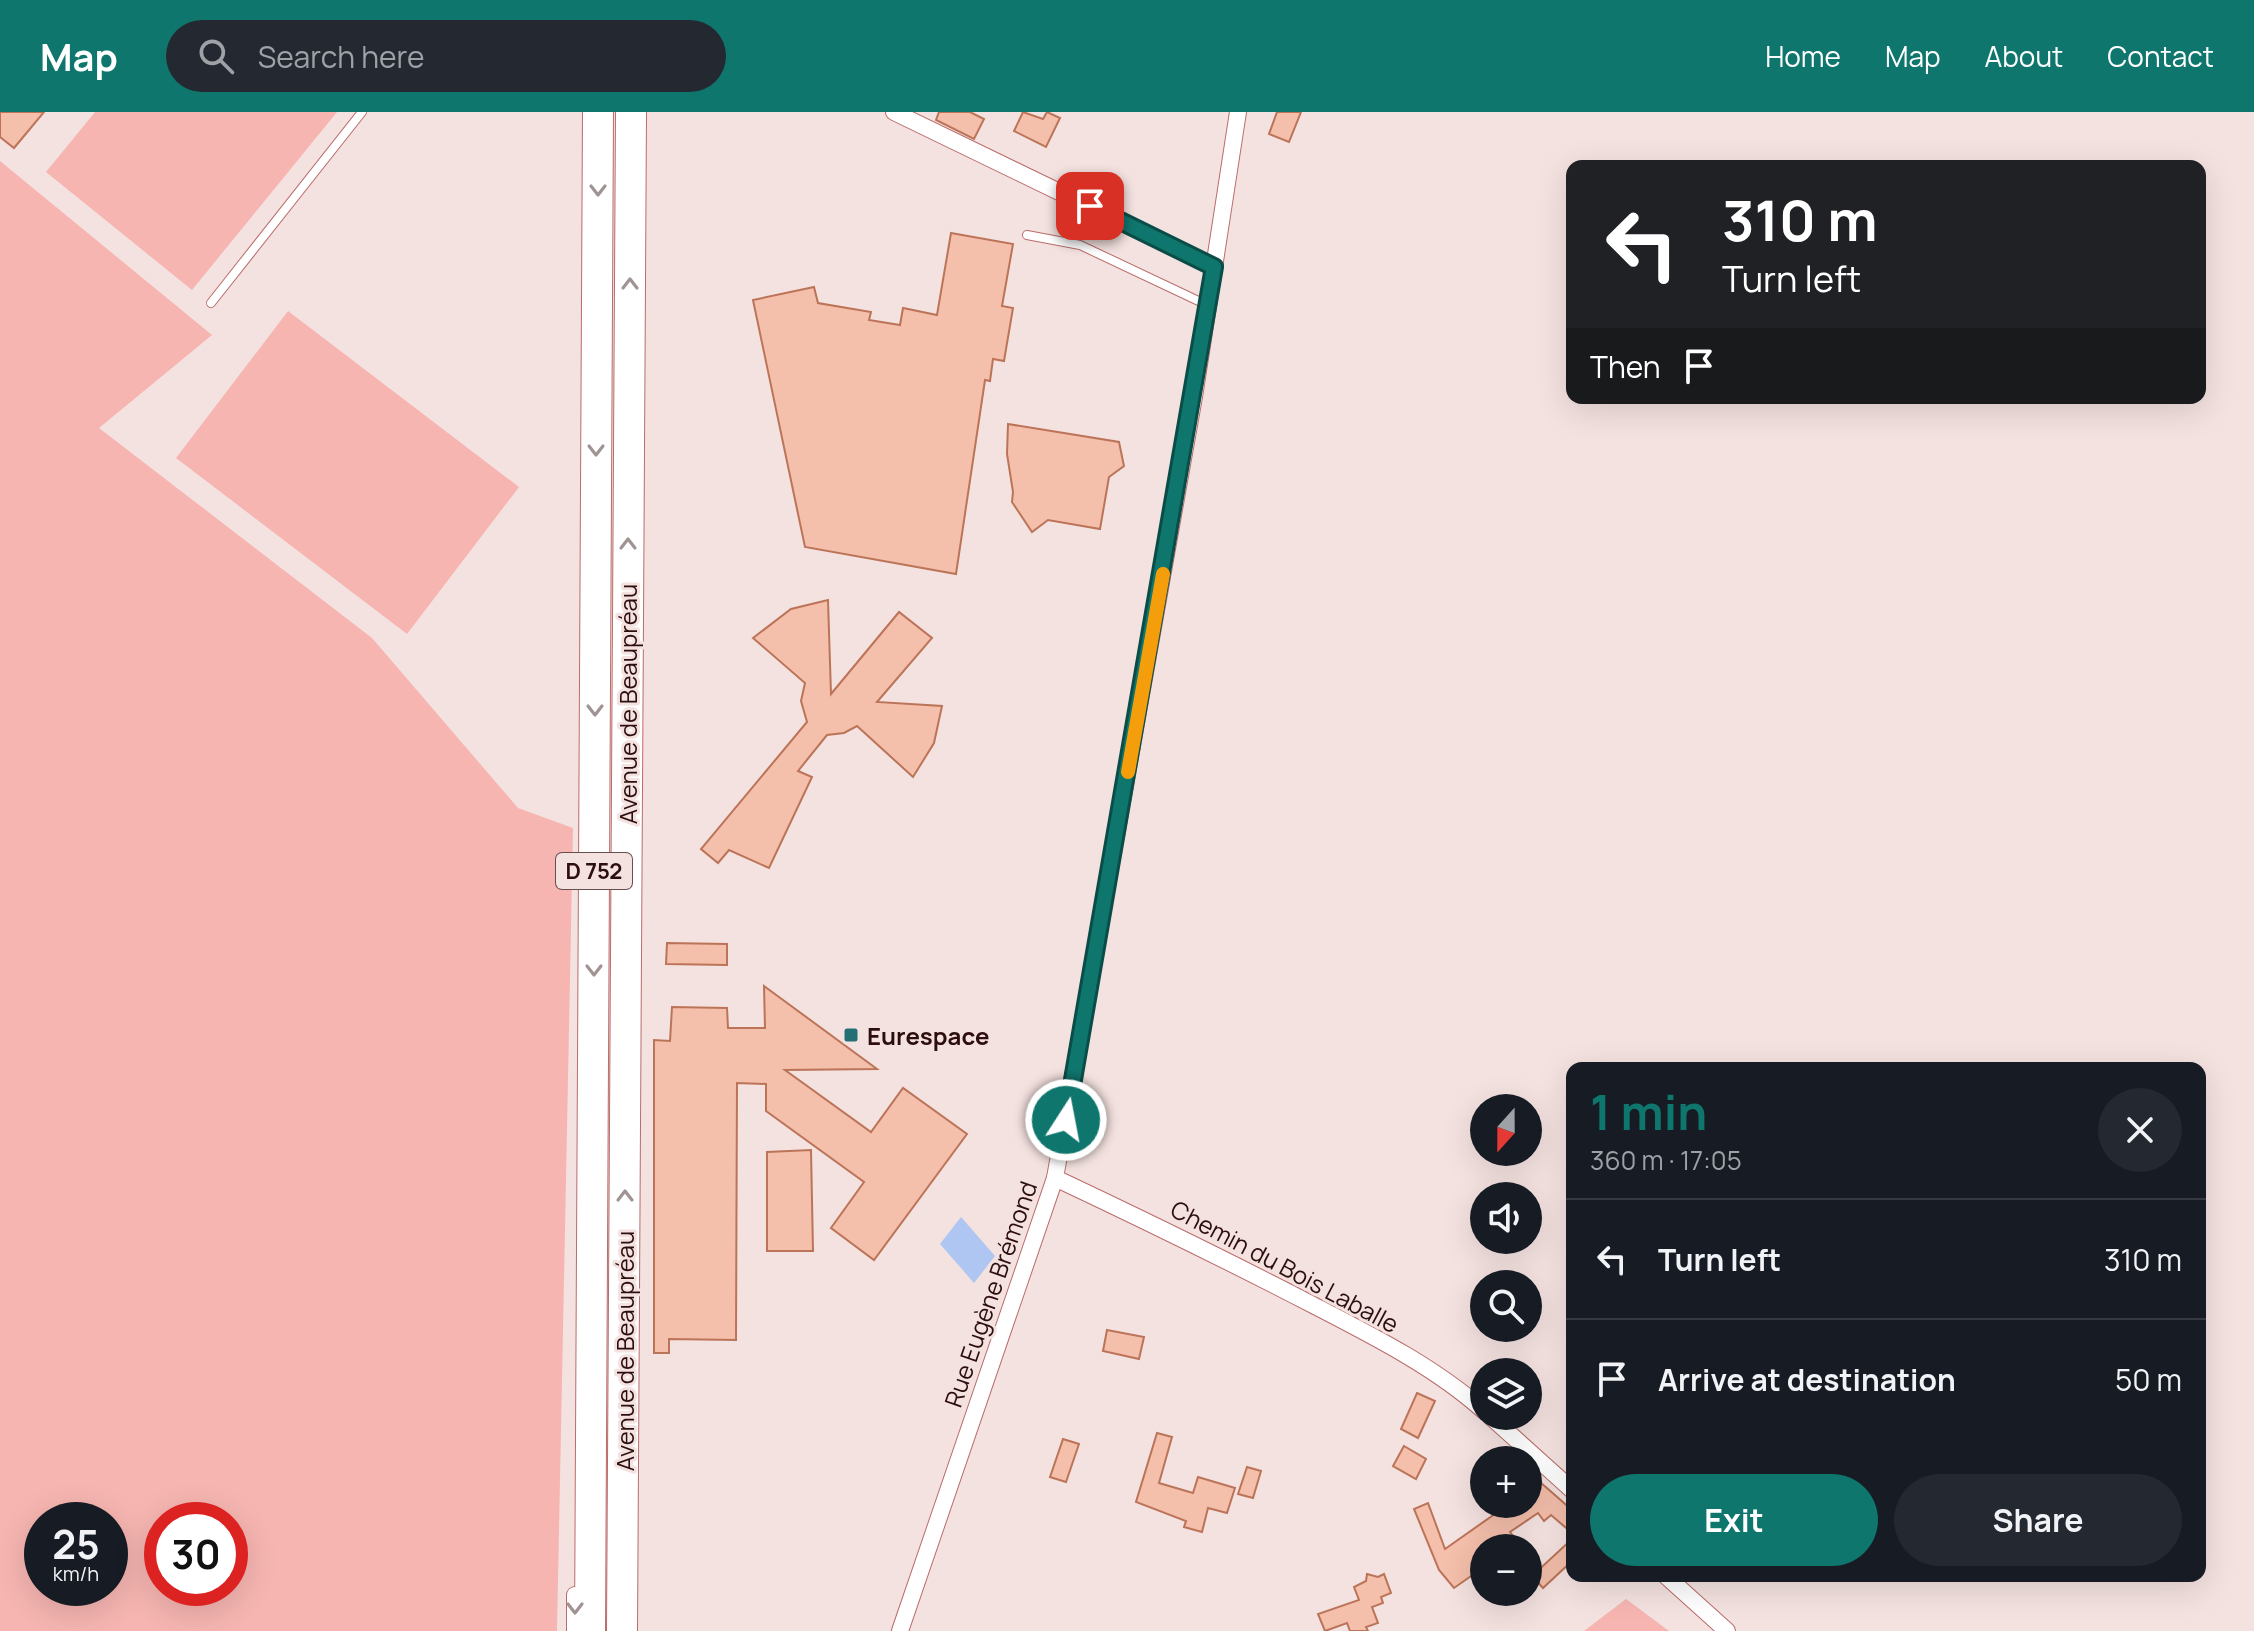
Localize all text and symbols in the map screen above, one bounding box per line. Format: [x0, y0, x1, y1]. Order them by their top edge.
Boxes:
search box [166, 20, 726, 92]
text: Map [40, 30, 118, 82]
icon: search [194, 34, 238, 78]
text: Search here [258, 36, 425, 77]
text: Home [1765, 37, 1841, 75]
text: Map [1885, 37, 1941, 75]
text: About [1985, 37, 2063, 75]
text: Contact [2107, 37, 2214, 75]
pin [1056, 172, 1124, 240]
text: 310 m [1722, 181, 1878, 258]
one-way arrow [589, 184, 607, 197]
icon: arrive [1068, 184, 1112, 228]
icon: left [1590, 192, 1694, 296]
text: Turn left [1722, 254, 1861, 303]
one-way arrow [621, 277, 639, 290]
icon: arrive [1677, 344, 1721, 388]
text: Then [1590, 346, 1661, 387]
one-way arrow [587, 444, 605, 457]
one-way arrow [619, 537, 637, 550]
street label: Avenue de Beaupréau [611, 584, 644, 824]
one-way arrow [586, 704, 604, 717]
road number: D 752 [556, 853, 632, 889]
one-way arrow [585, 964, 602, 977]
place label: Eurespace [867, 1019, 989, 1052]
marker: Eurespace [842, 1026, 860, 1044]
position arrow [1024, 1078, 1108, 1162]
text: 1 min [1590, 1079, 1707, 1144]
button: close [2098, 1088, 2182, 1172]
north arrow [1470, 1094, 1542, 1166]
map controls [1470, 1094, 1542, 1606]
text: 360 m · 17:05 [1590, 1142, 1742, 1178]
street label: Rue Eugène Brémond [936, 1177, 1044, 1411]
button: sound [1470, 1182, 1542, 1254]
one-way arrow [616, 1189, 634, 1202]
street label: Chemin du Bois Laballe [1165, 1192, 1405, 1340]
street label: Avenue de Beaupréau [608, 1231, 641, 1471]
icon: left [1590, 1237, 1634, 1281]
text: Turn left [1658, 1239, 1781, 1280]
text: 310 m [2104, 1239, 2182, 1280]
button: search [1470, 1270, 1542, 1342]
icon: arrive [1590, 1357, 1634, 1401]
button: layers [1470, 1358, 1542, 1430]
text: Arrive at destination [1658, 1359, 1956, 1400]
text: 50 m [2115, 1359, 2182, 1400]
button: + [1470, 1446, 1542, 1518]
button: Exit [1590, 1474, 1878, 1566]
button: Share [1894, 1474, 2182, 1566]
speed limit sign: 30 [144, 1502, 248, 1606]
text: 25 [52, 1516, 100, 1571]
button: − [1470, 1534, 1542, 1606]
text: km/h [53, 1560, 99, 1587]
one-way arrow [566, 1602, 584, 1615]

